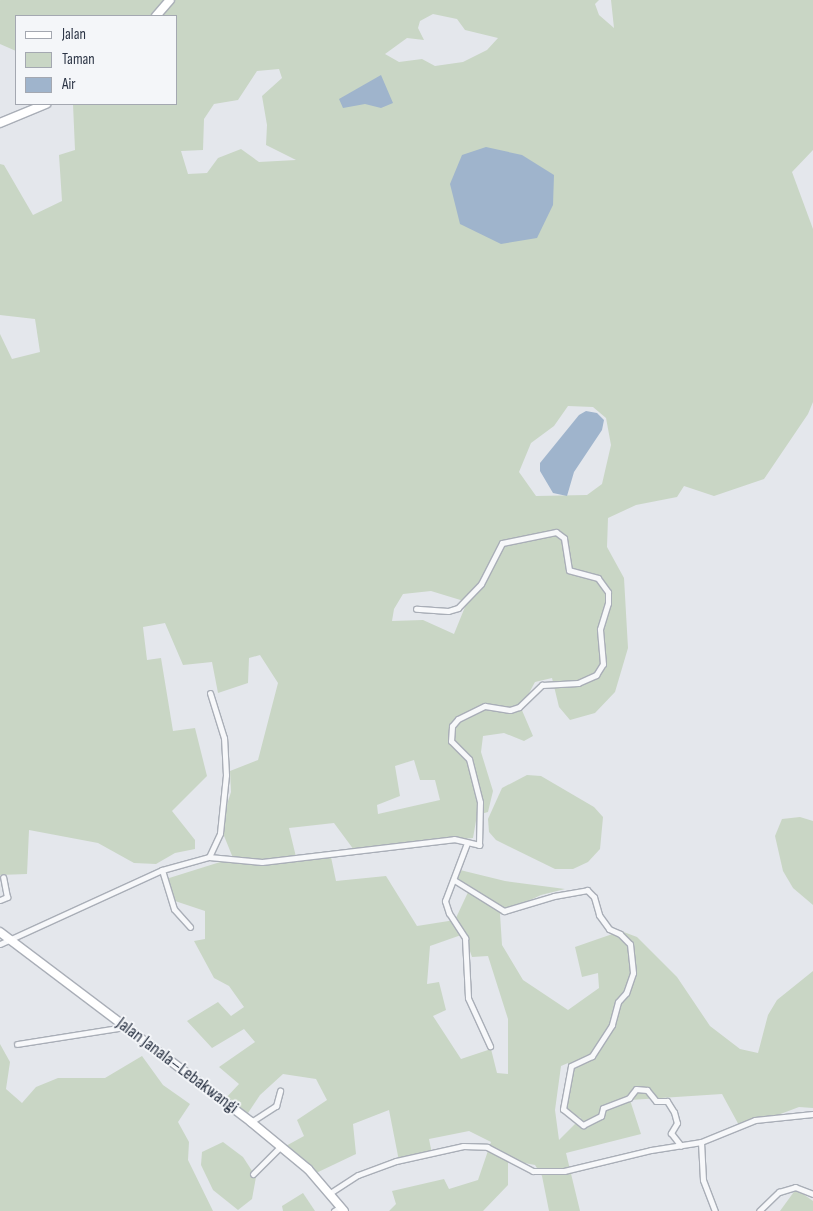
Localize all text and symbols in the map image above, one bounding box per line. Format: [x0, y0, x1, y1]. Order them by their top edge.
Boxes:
legend [15, 15, 178, 105]
text: Jalan [62, 25, 86, 44]
text: Taman [62, 50, 95, 69]
text: Air [62, 75, 76, 94]
street label: Jalan Janala–Lebakwangi [112, 1013, 242, 1119]

